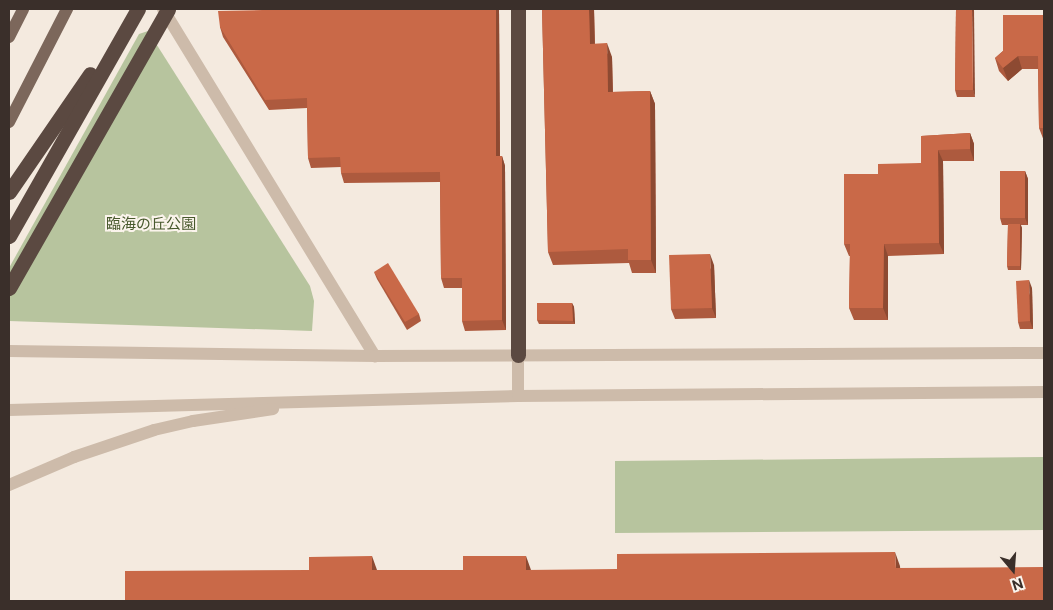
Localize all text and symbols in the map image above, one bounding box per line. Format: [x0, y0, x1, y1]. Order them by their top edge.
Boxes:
park label: 臨海の丘公園 [106, 215, 196, 233]
north arrow [988, 545, 1038, 595]
text: N [1010, 575, 1025, 594]

